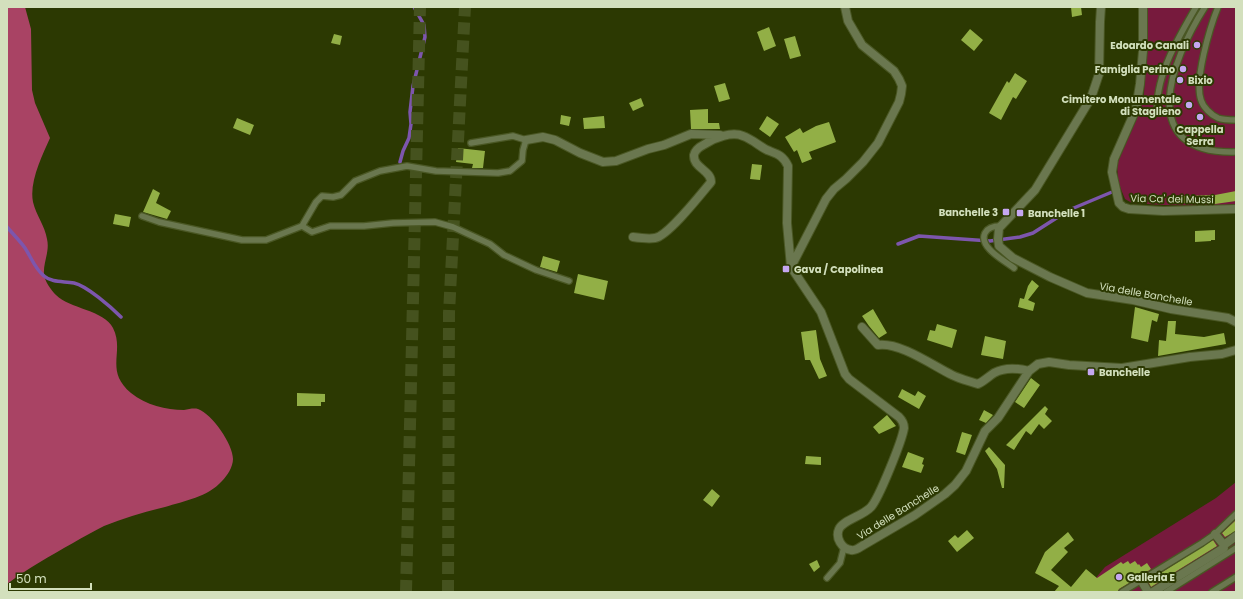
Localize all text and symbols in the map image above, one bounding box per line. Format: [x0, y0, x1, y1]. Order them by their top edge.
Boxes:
place label: Edoardo Canali [1110, 38, 1189, 53]
marker: Edoardo Canali [1192, 40, 1202, 50]
place label: Famiglia Perino [1095, 62, 1176, 77]
marker: Famiglia Perino [1178, 64, 1188, 74]
place label: Bixio [1188, 73, 1213, 88]
marker: Bixio [1175, 75, 1185, 85]
place label: Cimitero Monumentale di Staglieno [1061, 92, 1182, 119]
marker: Cimitero Monumentale di Staglieno [1184, 100, 1194, 110]
marker: Cappella Serra [1195, 112, 1205, 122]
place label: Cappella Serra [1177, 122, 1224, 149]
street label: Via Ca' dei Mussi [1130, 191, 1214, 207]
place label: Banchelle 3 [939, 205, 998, 220]
place label: Banchelle 1 [1028, 206, 1085, 221]
marker: Banchelle 3 [1001, 207, 1011, 217]
marker: Banchelle 1 [1015, 208, 1025, 218]
place label: Gava / Capolinea [794, 262, 884, 277]
marker: Gava / Capolinea [781, 264, 791, 274]
street label: Via delle Banchelle [1098, 278, 1194, 310]
place label: Banchelle [1099, 365, 1150, 380]
marker: Banchelle [1086, 367, 1096, 377]
street label: Via delle Banchelle [854, 481, 942, 543]
scale bar [10, 565, 91, 591]
text: 50 m [16, 570, 47, 587]
place label: Galleria E [1127, 570, 1175, 585]
marker: Galleria E [1114, 572, 1124, 582]

